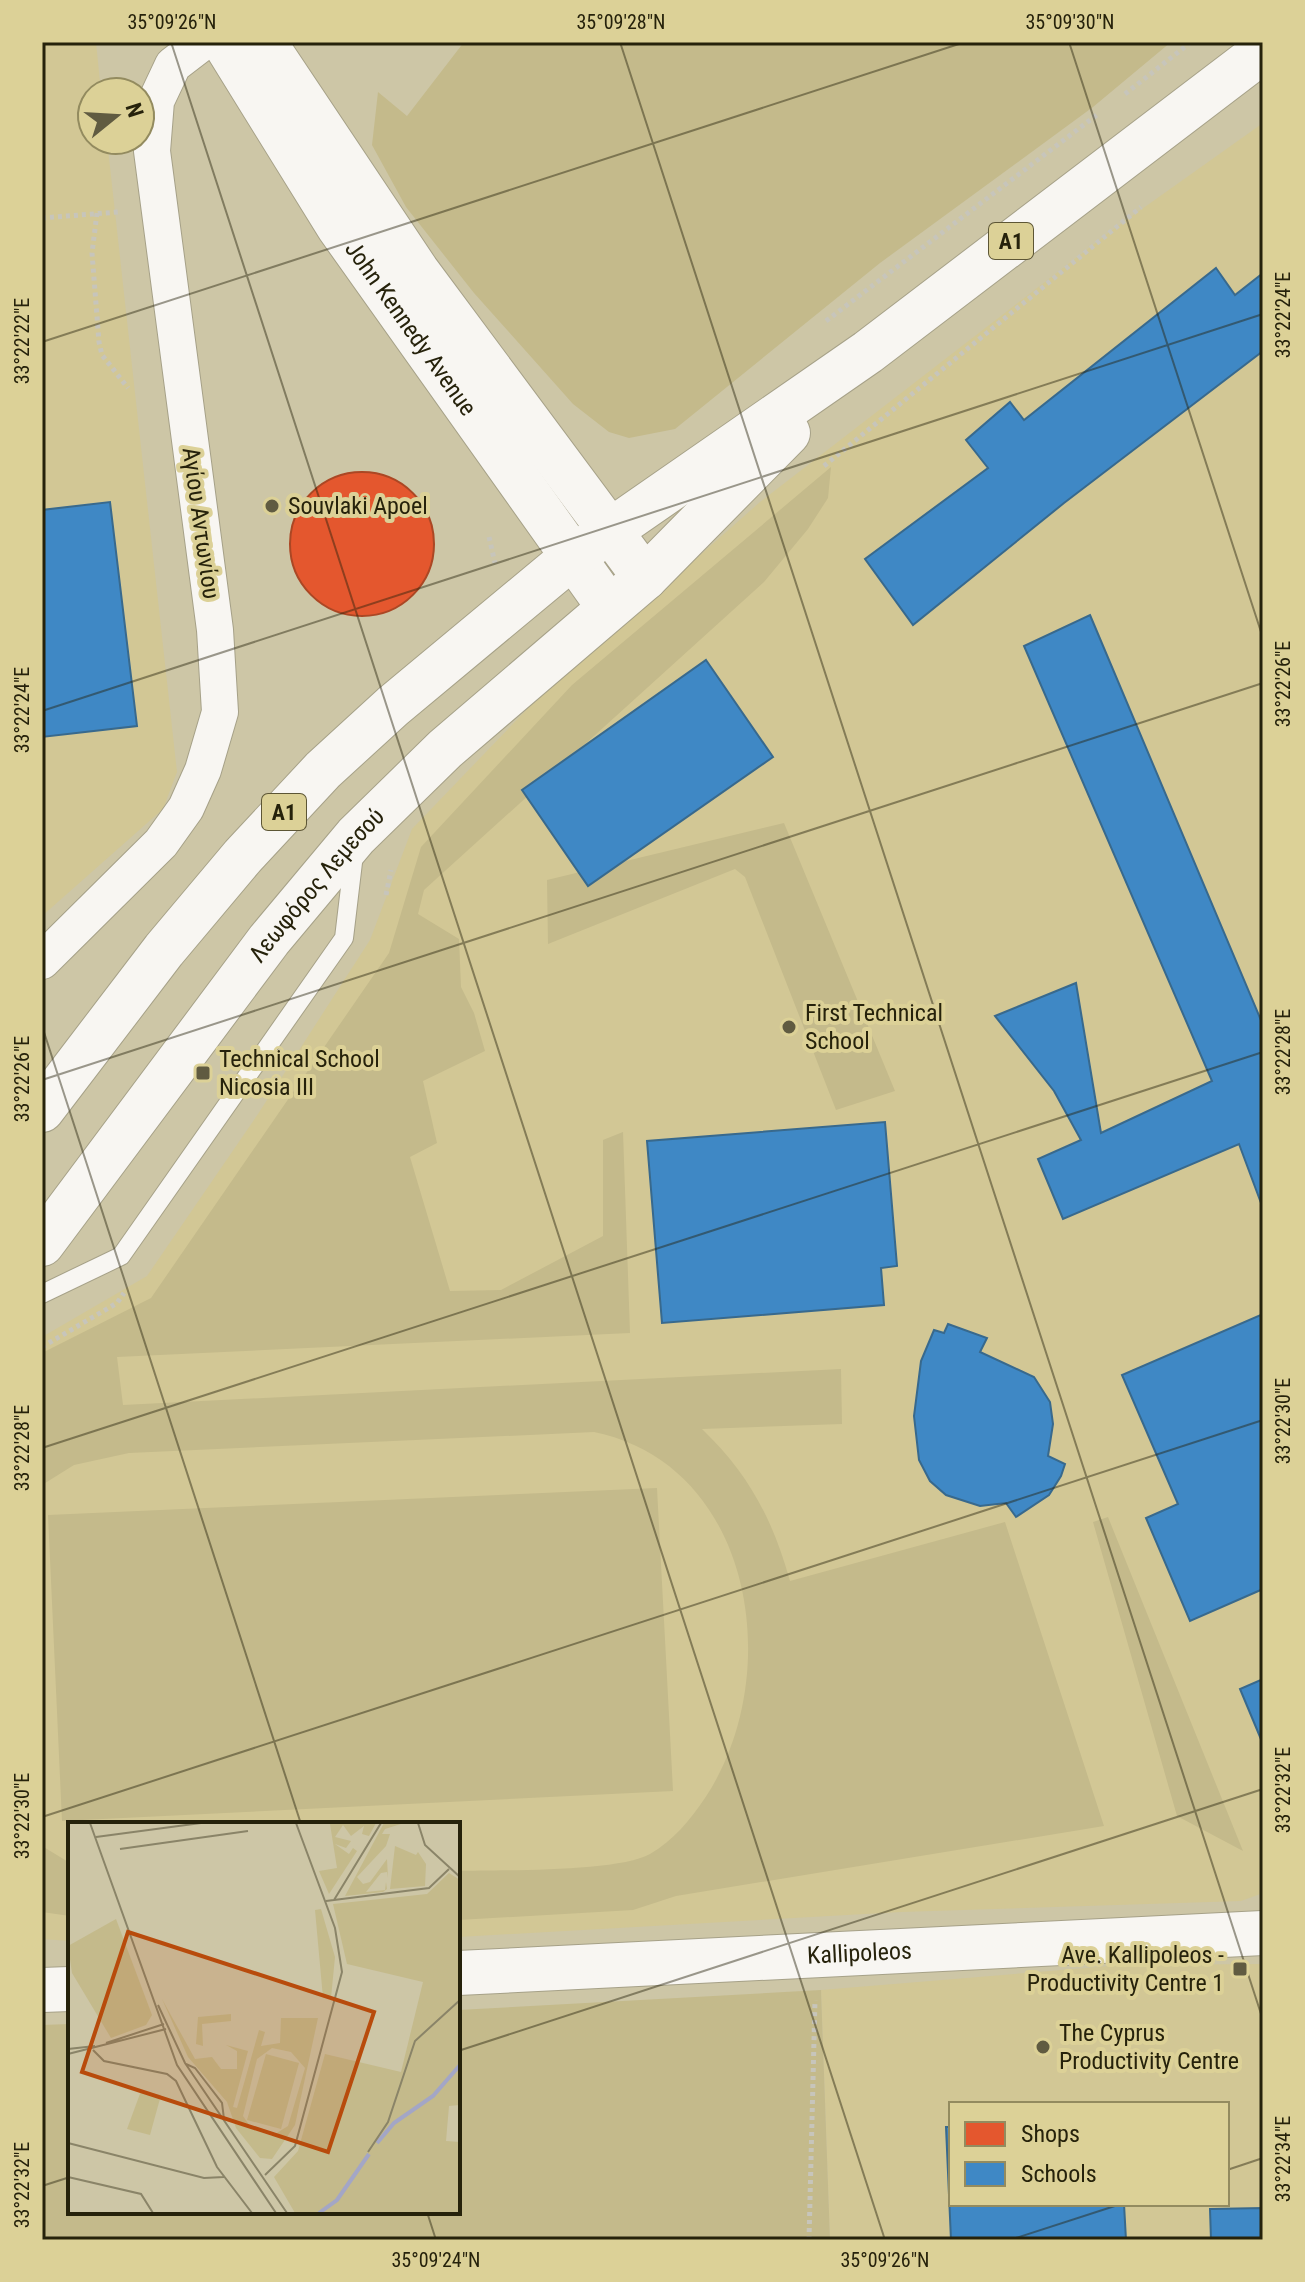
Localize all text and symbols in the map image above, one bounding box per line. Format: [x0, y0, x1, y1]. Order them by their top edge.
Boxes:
text: 35°09'26"N [127, 10, 217, 34]
text: 35°09'28"N [576, 10, 666, 34]
text: 35°09'30"N [1025, 10, 1115, 34]
north arrow [76, 76, 156, 156]
text: N [121, 100, 149, 120]
road number: A1 [989, 223, 1033, 259]
street label: John Kennedy Avenue [339, 236, 482, 421]
text: 33°22'24"E [1271, 272, 1295, 358]
text: 33°22'22"E [10, 298, 34, 384]
street label: Αγίου Αντωνίου [176, 445, 226, 601]
place label: Souvlaki Apoel [288, 492, 428, 520]
marker: Souvlaki Apoel [263, 497, 281, 515]
text: 33°22'26"E [1271, 641, 1295, 727]
text: 33°22'24"E [10, 667, 34, 753]
road number: A1 [262, 794, 306, 830]
street label: Λεωφόρος Λεμεσού [243, 802, 390, 968]
place label: First Technical School [805, 999, 943, 1055]
text: 33°22'28"E [1271, 1009, 1295, 1095]
marker: First Technical School [780, 1018, 798, 1036]
text: 33°22'26"E [10, 1036, 34, 1122]
place label: Technical School Nicosia III [219, 1045, 380, 1101]
marker: Technical School Nicosia III [194, 1064, 212, 1082]
text: 33°22'30"E [1271, 1378, 1295, 1464]
text: 33°22'28"E [10, 1405, 34, 1491]
text: 33°22'32"E [1271, 1747, 1295, 1833]
text: 33°22'30"E [10, 1773, 34, 1859]
inset map [68, 1822, 460, 2214]
street label: Kallipoleos [806, 1936, 913, 1970]
place label: Ave. Kallipoleos - Productivity Centre 1 [1027, 1941, 1224, 1997]
marker: Ave. Kallipoleos - Productivity Centre 1 [1231, 1960, 1249, 1978]
place label: The Cyprus Productivity Centre [1059, 2019, 1239, 2075]
marker: The Cyprus Productivity Centre [1034, 2038, 1052, 2056]
legend [949, 2102, 1229, 2206]
text: 33°22'34"E [1271, 2116, 1295, 2202]
text: Shops [1021, 2120, 1080, 2148]
text: 33°22'32"E [10, 2142, 34, 2228]
text: Schools [1021, 2160, 1097, 2188]
text: 35°09'24"N [391, 2248, 481, 2272]
text: 35°09'26"N [840, 2248, 930, 2272]

